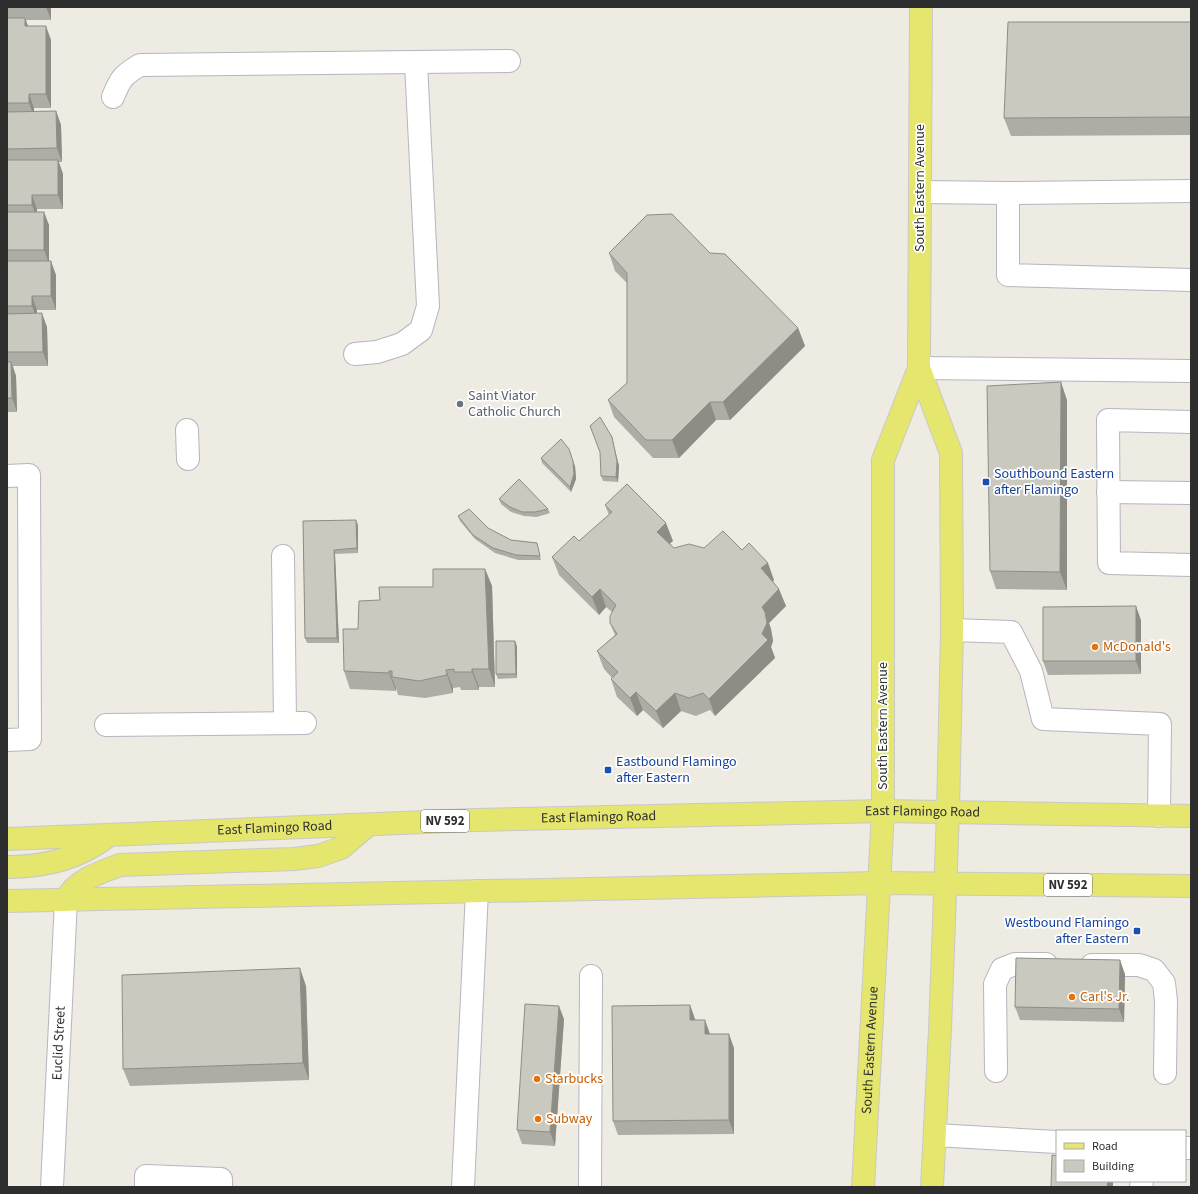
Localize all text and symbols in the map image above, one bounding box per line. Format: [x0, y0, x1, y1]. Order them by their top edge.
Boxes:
street label: South Eastern Avenue [910, 124, 930, 252]
place label: Saint Viator Catholic Church [468, 386, 561, 422]
marker: Saint Viator Catholic Church [455, 399, 465, 409]
place label: Southbound Eastern after Flamingo [994, 464, 1114, 500]
marker: Southbound Eastern after Flamingo [981, 477, 991, 487]
place label: McDonald's [1103, 637, 1171, 657]
marker: McDonald's [1090, 642, 1100, 652]
street label: South Eastern Avenue [873, 662, 893, 790]
place label: Eastbound Flamingo after Eastern [616, 752, 737, 788]
marker: Eastbound Flamingo after Eastern [603, 765, 613, 775]
street label: East Flamingo Road [865, 801, 980, 823]
street label: East Flamingo Road [541, 806, 656, 829]
road number: NV 592 [421, 810, 469, 832]
street label: East Flamingo Road [217, 816, 333, 840]
road number: NV 592 [1044, 874, 1092, 896]
place label: Westbound Flamingo after Eastern [1005, 913, 1129, 949]
marker: Westbound Flamingo after Eastern [1132, 926, 1142, 936]
street label: South Eastern Avenue [857, 986, 884, 1115]
place label: Carl's Jr. [1080, 987, 1130, 1007]
marker: Carl's Jr. [1067, 992, 1077, 1002]
street label: Euclid Street [47, 1005, 71, 1081]
place label: Starbucks [545, 1069, 603, 1089]
marker: Starbucks [532, 1074, 542, 1084]
place label: Subway [546, 1109, 593, 1129]
marker: Subway [533, 1114, 543, 1124]
legend [1056, 1130, 1186, 1182]
text: Road [1092, 1138, 1118, 1155]
text: Building [1092, 1158, 1134, 1175]

